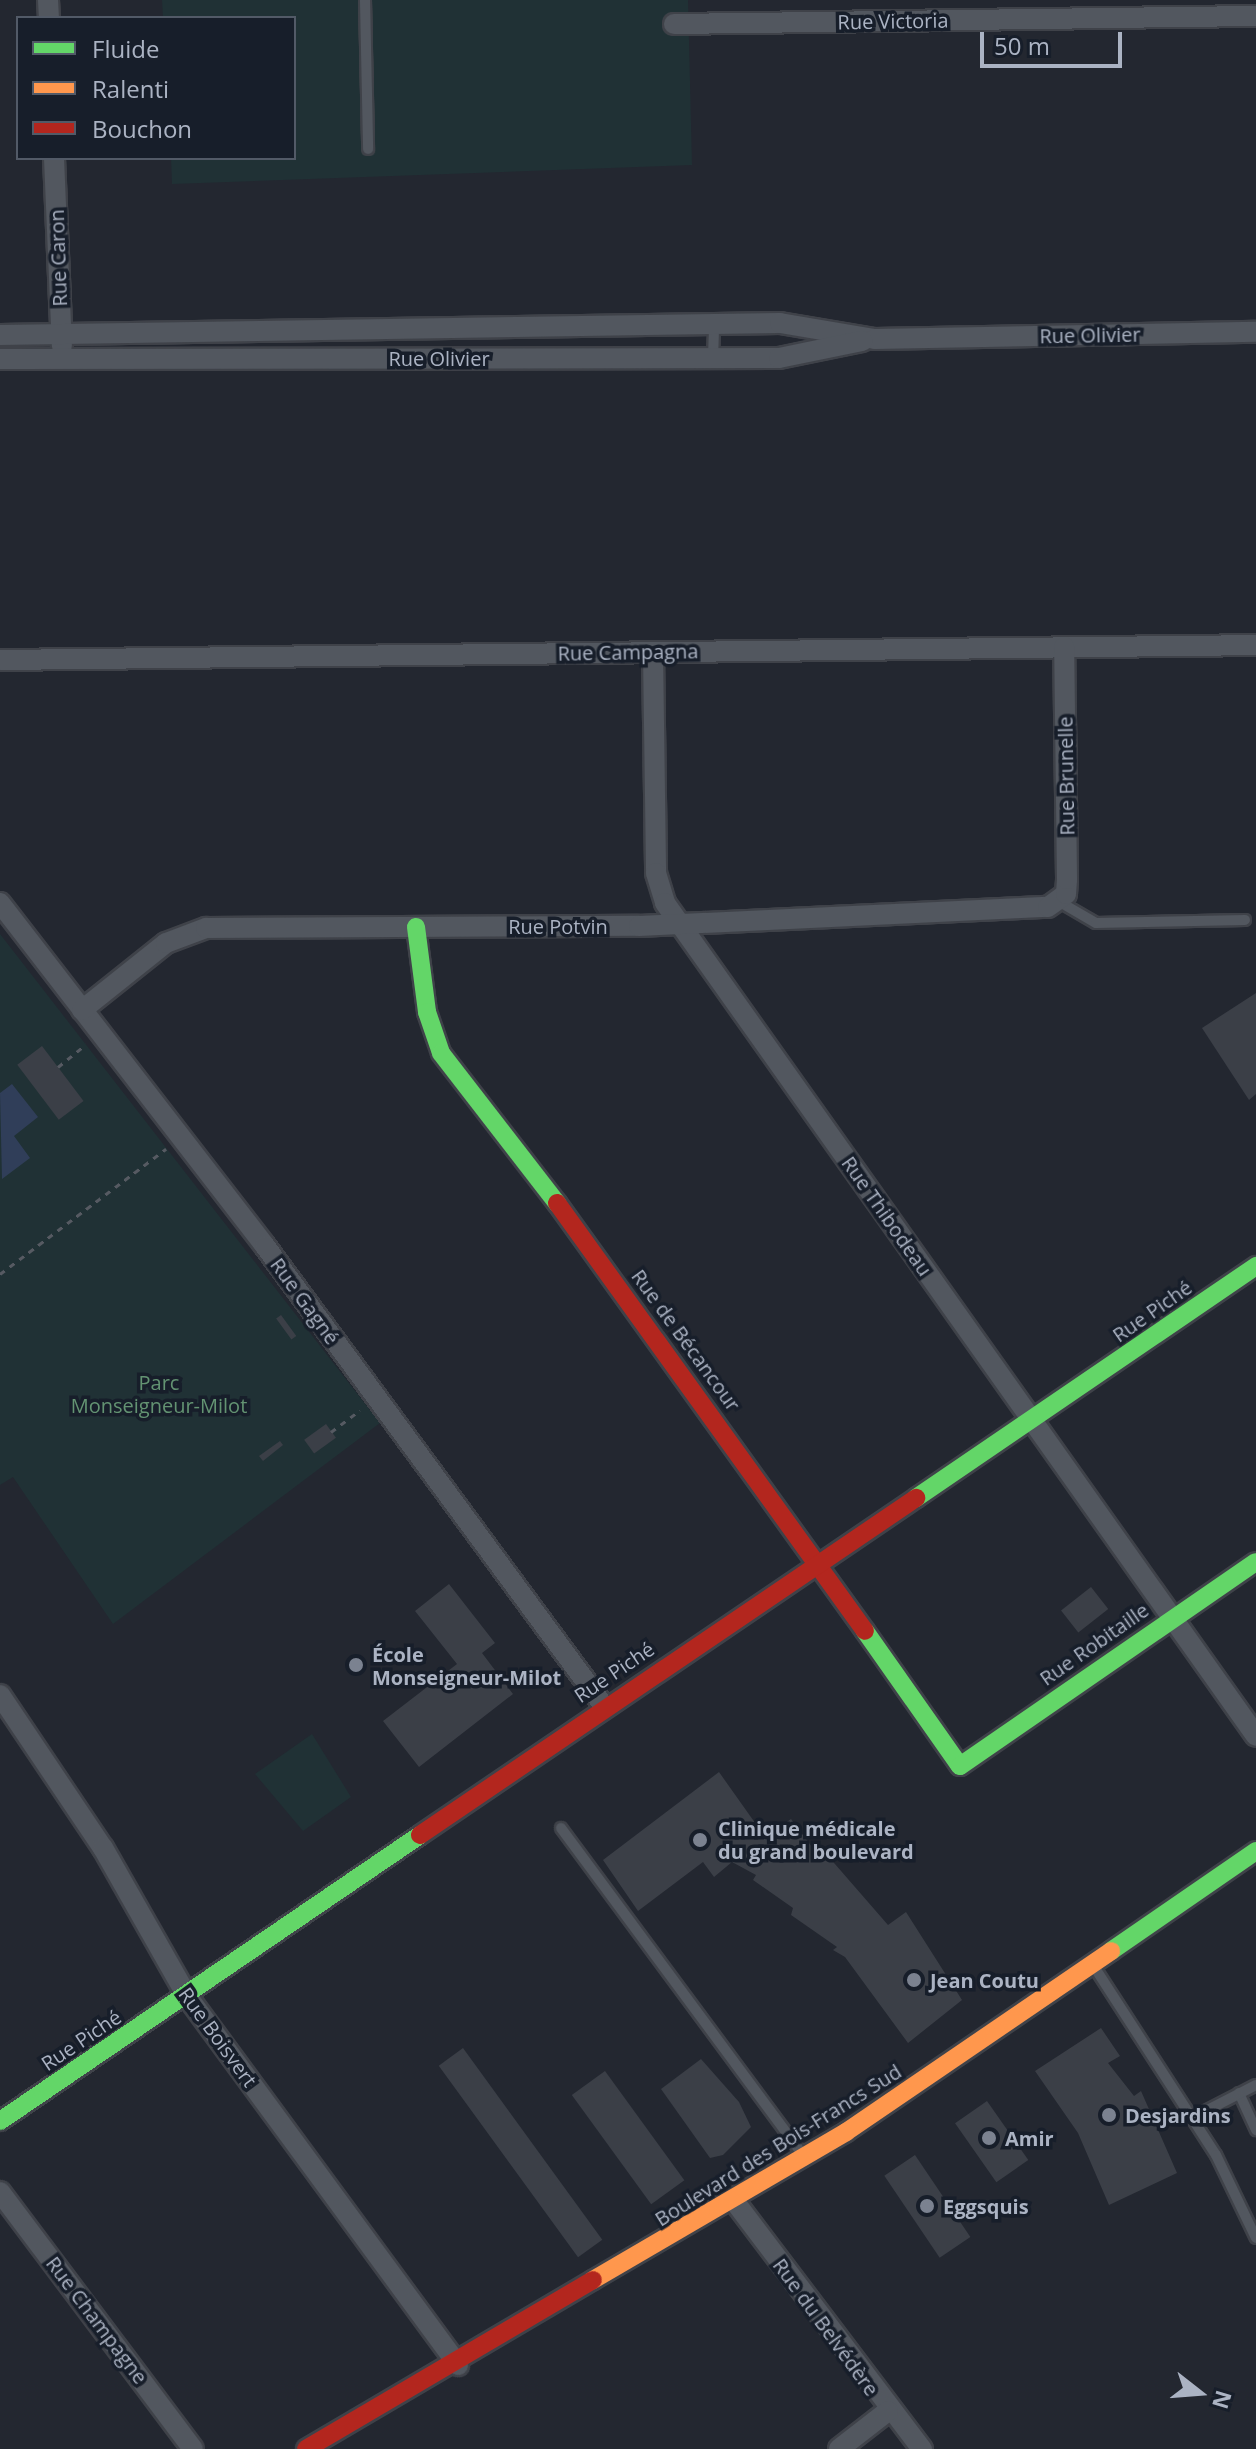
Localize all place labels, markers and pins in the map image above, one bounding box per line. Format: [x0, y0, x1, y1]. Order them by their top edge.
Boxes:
place label: École Monseigneur-Milot [372, 1642, 561, 1689]
marker: École Monseigneur-Milot [347, 1656, 365, 1674]
place label: Clinique médicale du grand boulevard [718, 1816, 914, 1863]
marker: Clinique médicale du grand boulevard [689, 1829, 711, 1851]
place label: Jean Coutu [930, 1968, 1039, 1992]
marker: Jean Coutu [905, 1971, 923, 1989]
place label: Desjardins [1125, 2103, 1231, 2127]
marker: Desjardins [1100, 2106, 1118, 2124]
place label: Amir [1005, 2126, 1054, 2150]
marker: Amir [980, 2129, 998, 2147]
place label: Eggsquis [943, 2194, 1029, 2218]
marker: Eggsquis [918, 2197, 936, 2215]

